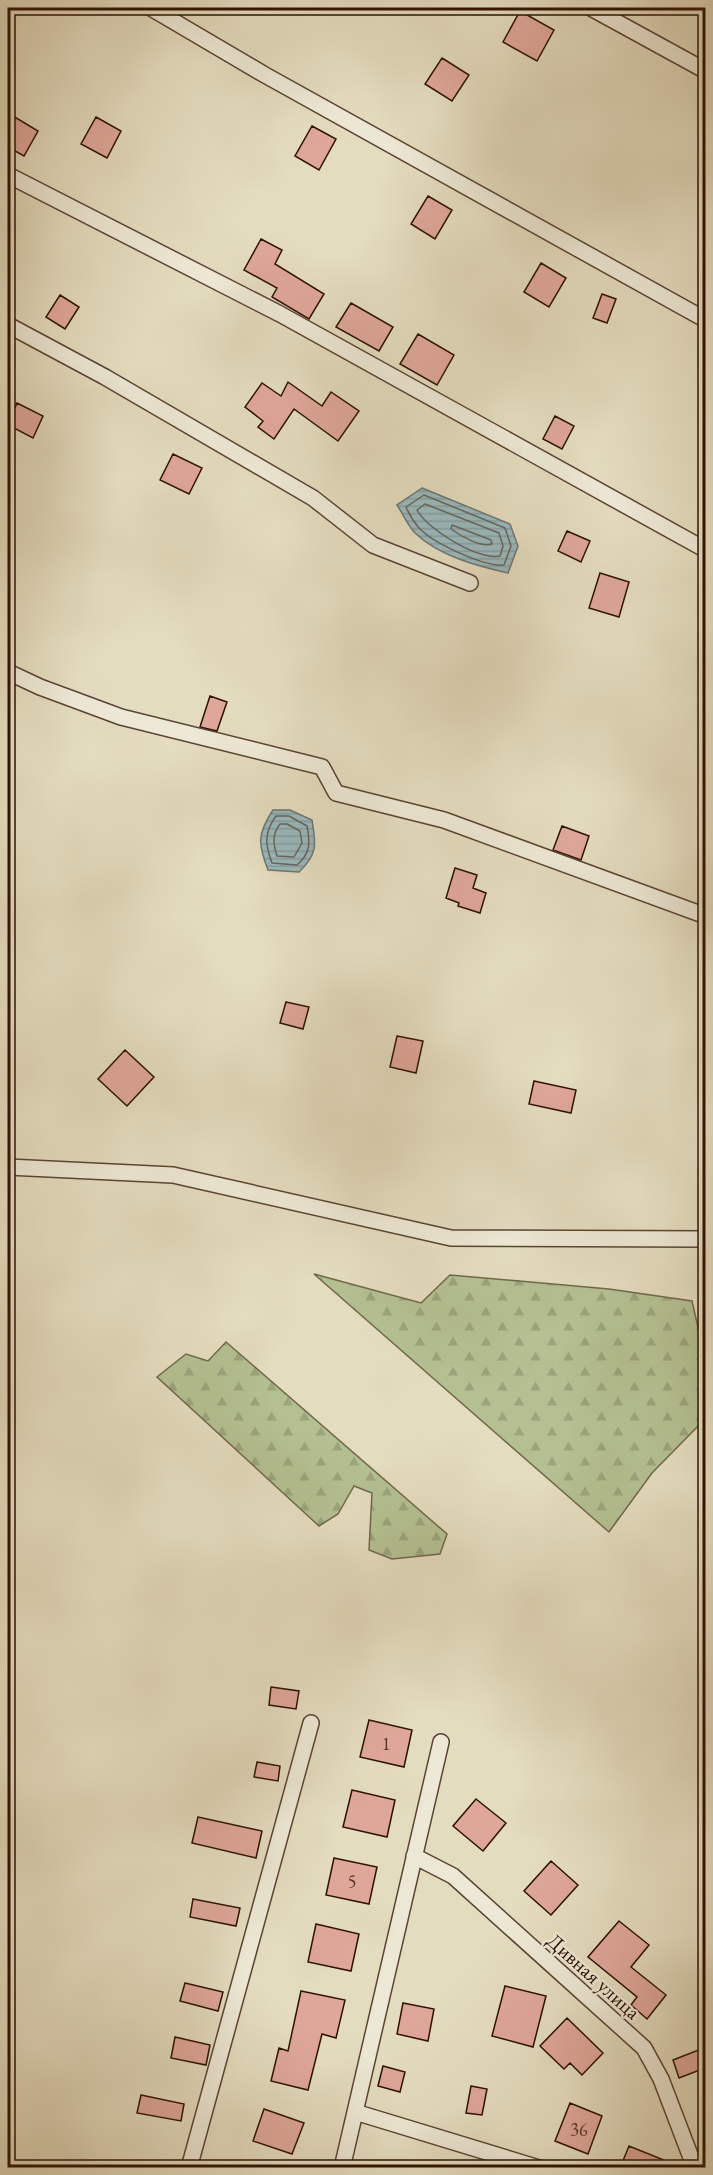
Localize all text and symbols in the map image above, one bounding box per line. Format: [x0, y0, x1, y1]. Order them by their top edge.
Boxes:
house number: 1 [382, 1732, 390, 1755]
house number: 5 [348, 1870, 356, 1893]
street label: Дивная улица [542, 1927, 647, 2026]
house number: 36 [570, 2118, 588, 2141]

